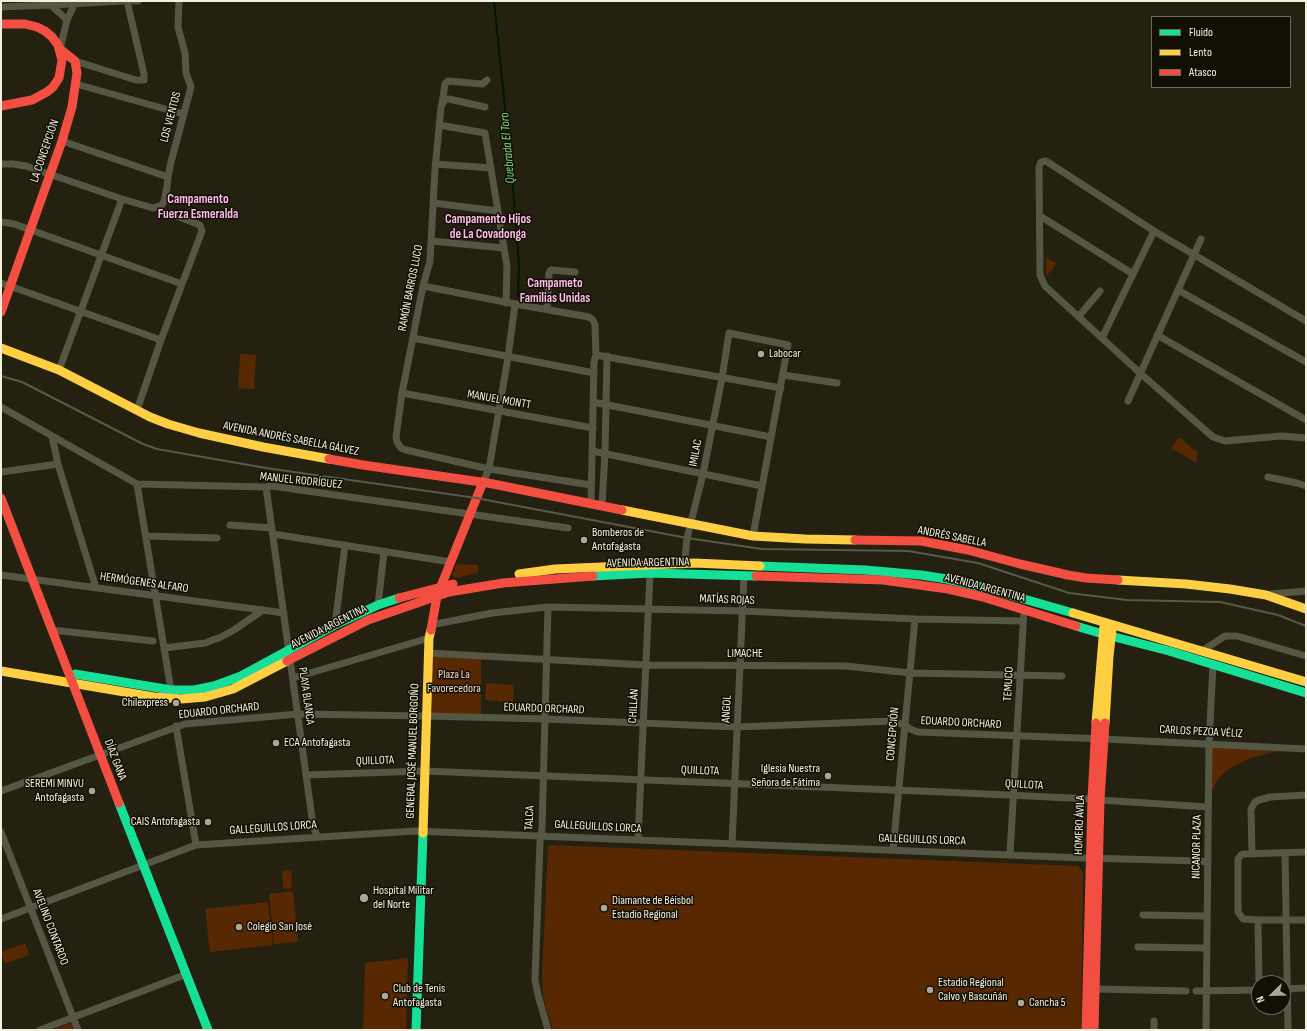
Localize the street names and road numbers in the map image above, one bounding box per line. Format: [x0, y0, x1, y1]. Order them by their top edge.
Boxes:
street label: LOS VIENTOS [157, 90, 185, 144]
street label: LA CONCEPCIÓN [28, 118, 62, 184]
street label: RAMÓN BARROS LUCO [396, 244, 426, 332]
street label: MANUEL MONTT [466, 387, 532, 413]
street label: AVENIDA ANDRÉS SABELLA GÁLVEZ [222, 419, 360, 459]
street label: IMILAC [686, 438, 706, 468]
street label: MANUEL RODRÍGUEZ [259, 470, 343, 492]
street label: ANDRÉS SABELLA [917, 523, 987, 551]
street label: AVENIDA ARGENTINA [607, 555, 689, 571]
street label: HERMÓGENES ALFARO [99, 570, 189, 596]
street label: AVENIDA ARGENTINA [943, 570, 1027, 606]
street label: MATÍAS ROJAS [699, 592, 755, 608]
street label: AVENIDA ARGENTINA [289, 602, 369, 652]
street label: LIMACHE [727, 647, 763, 661]
street label: PLAYA BLANCA [295, 666, 317, 726]
street label: TEMUCO [1001, 666, 1017, 702]
street label: GENERAL JOSÉ MANUEL BORGOÑO [403, 683, 423, 819]
street label: CHILLÁN [626, 688, 642, 724]
street label: ANGOL [719, 695, 735, 723]
street label: EDUARDO ORCHARD [178, 700, 260, 722]
street label: EDUARDO ORCHARD [503, 700, 585, 718]
street label: CONCEPCIÓN [883, 707, 903, 761]
street label: EDUARDO ORCHARD [920, 714, 1002, 732]
street label: CARLOS PEZOA VÉLIZ [1159, 723, 1243, 741]
street label: DÍAZ GANA [101, 737, 129, 783]
street label: QUILLOTA [356, 753, 394, 769]
street label: QUILLOTA [681, 763, 719, 779]
street label: QUILLOTA [1005, 777, 1043, 793]
street label: HOMERO ÁVILA [1072, 795, 1088, 855]
street label: TALCA [522, 805, 538, 831]
street label: NICANOR PLAZA [1189, 815, 1205, 879]
street label: GALLEGUILLOS LORCA [229, 818, 317, 838]
street label: GALLEGUILLOS LORCA [554, 818, 642, 836]
street label: GALLEGUILLOS LORCA [878, 831, 966, 849]
street label: AVELINO CONTARDO [29, 887, 71, 967]

